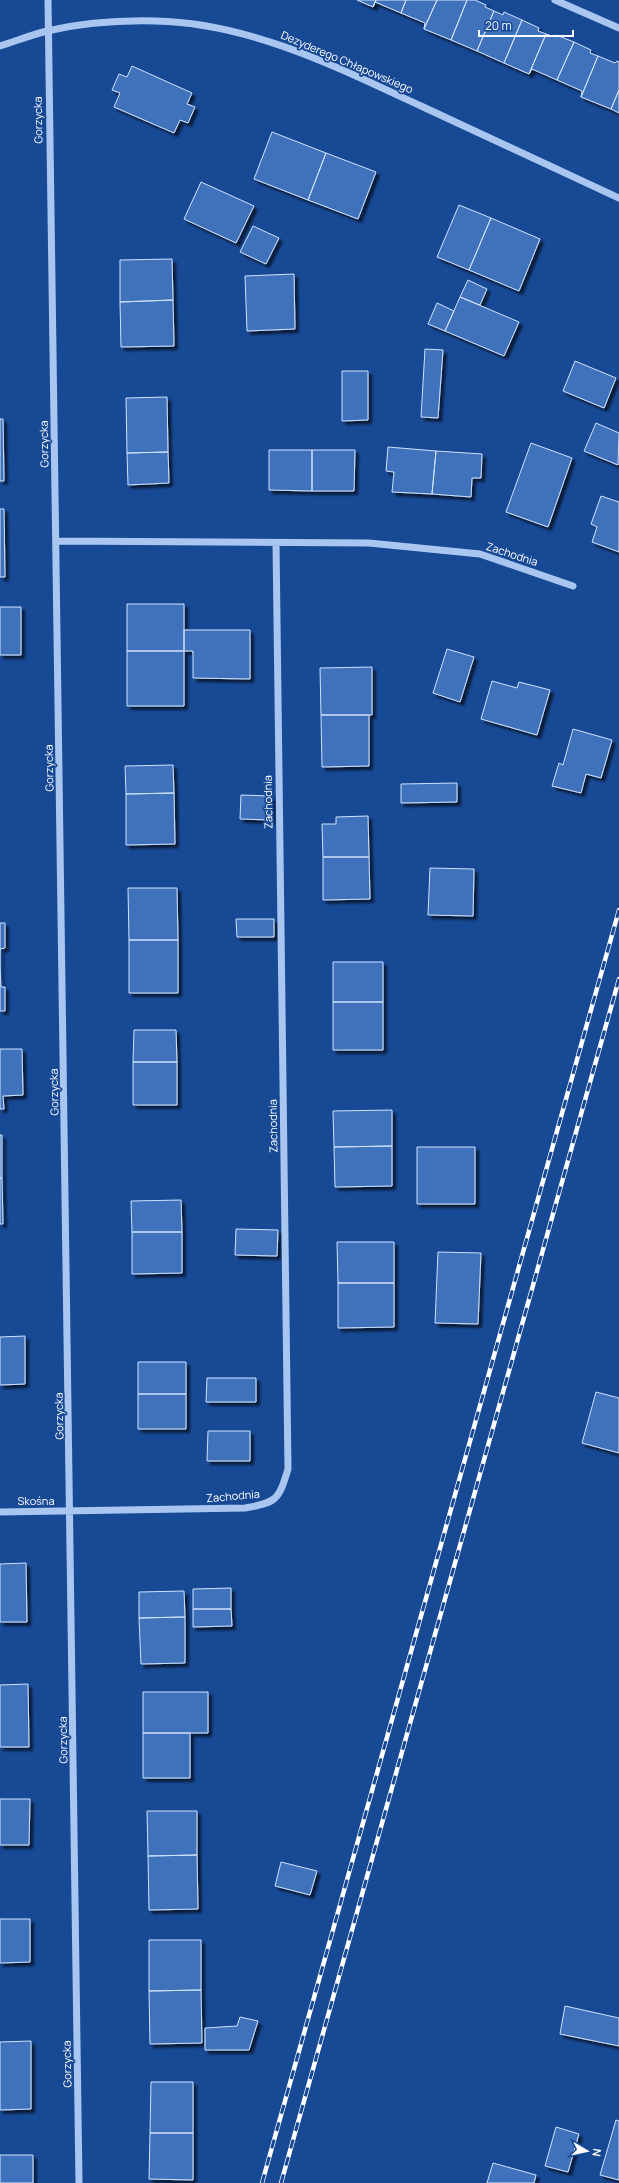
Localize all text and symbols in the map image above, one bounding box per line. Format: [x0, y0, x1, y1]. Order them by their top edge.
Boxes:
scale bar [479, 12, 573, 38]
text: 20 m [485, 17, 512, 34]
street label: Dezyderego Chłapowskiego [279, 27, 416, 96]
street label: Gorzycka [30, 96, 45, 144]
street label: Gorzycka [36, 420, 51, 468]
street label: Zachodnia [484, 538, 540, 569]
street label: Gorzycka [41, 744, 56, 792]
street label: Zachodnia [260, 775, 275, 829]
street label: Gorzycka [46, 1068, 61, 1116]
street label: Zachodnia [265, 1099, 280, 1153]
street label: Gorzycka [51, 1392, 66, 1440]
street label: Zachodnia [206, 1486, 260, 1505]
street label: Skośna [18, 1493, 55, 1508]
street label: Gorzycka [55, 1716, 70, 1764]
street label: Gorzycka [59, 2040, 74, 2088]
north arrow [567, 2131, 607, 2171]
text: N [589, 2148, 605, 2158]

